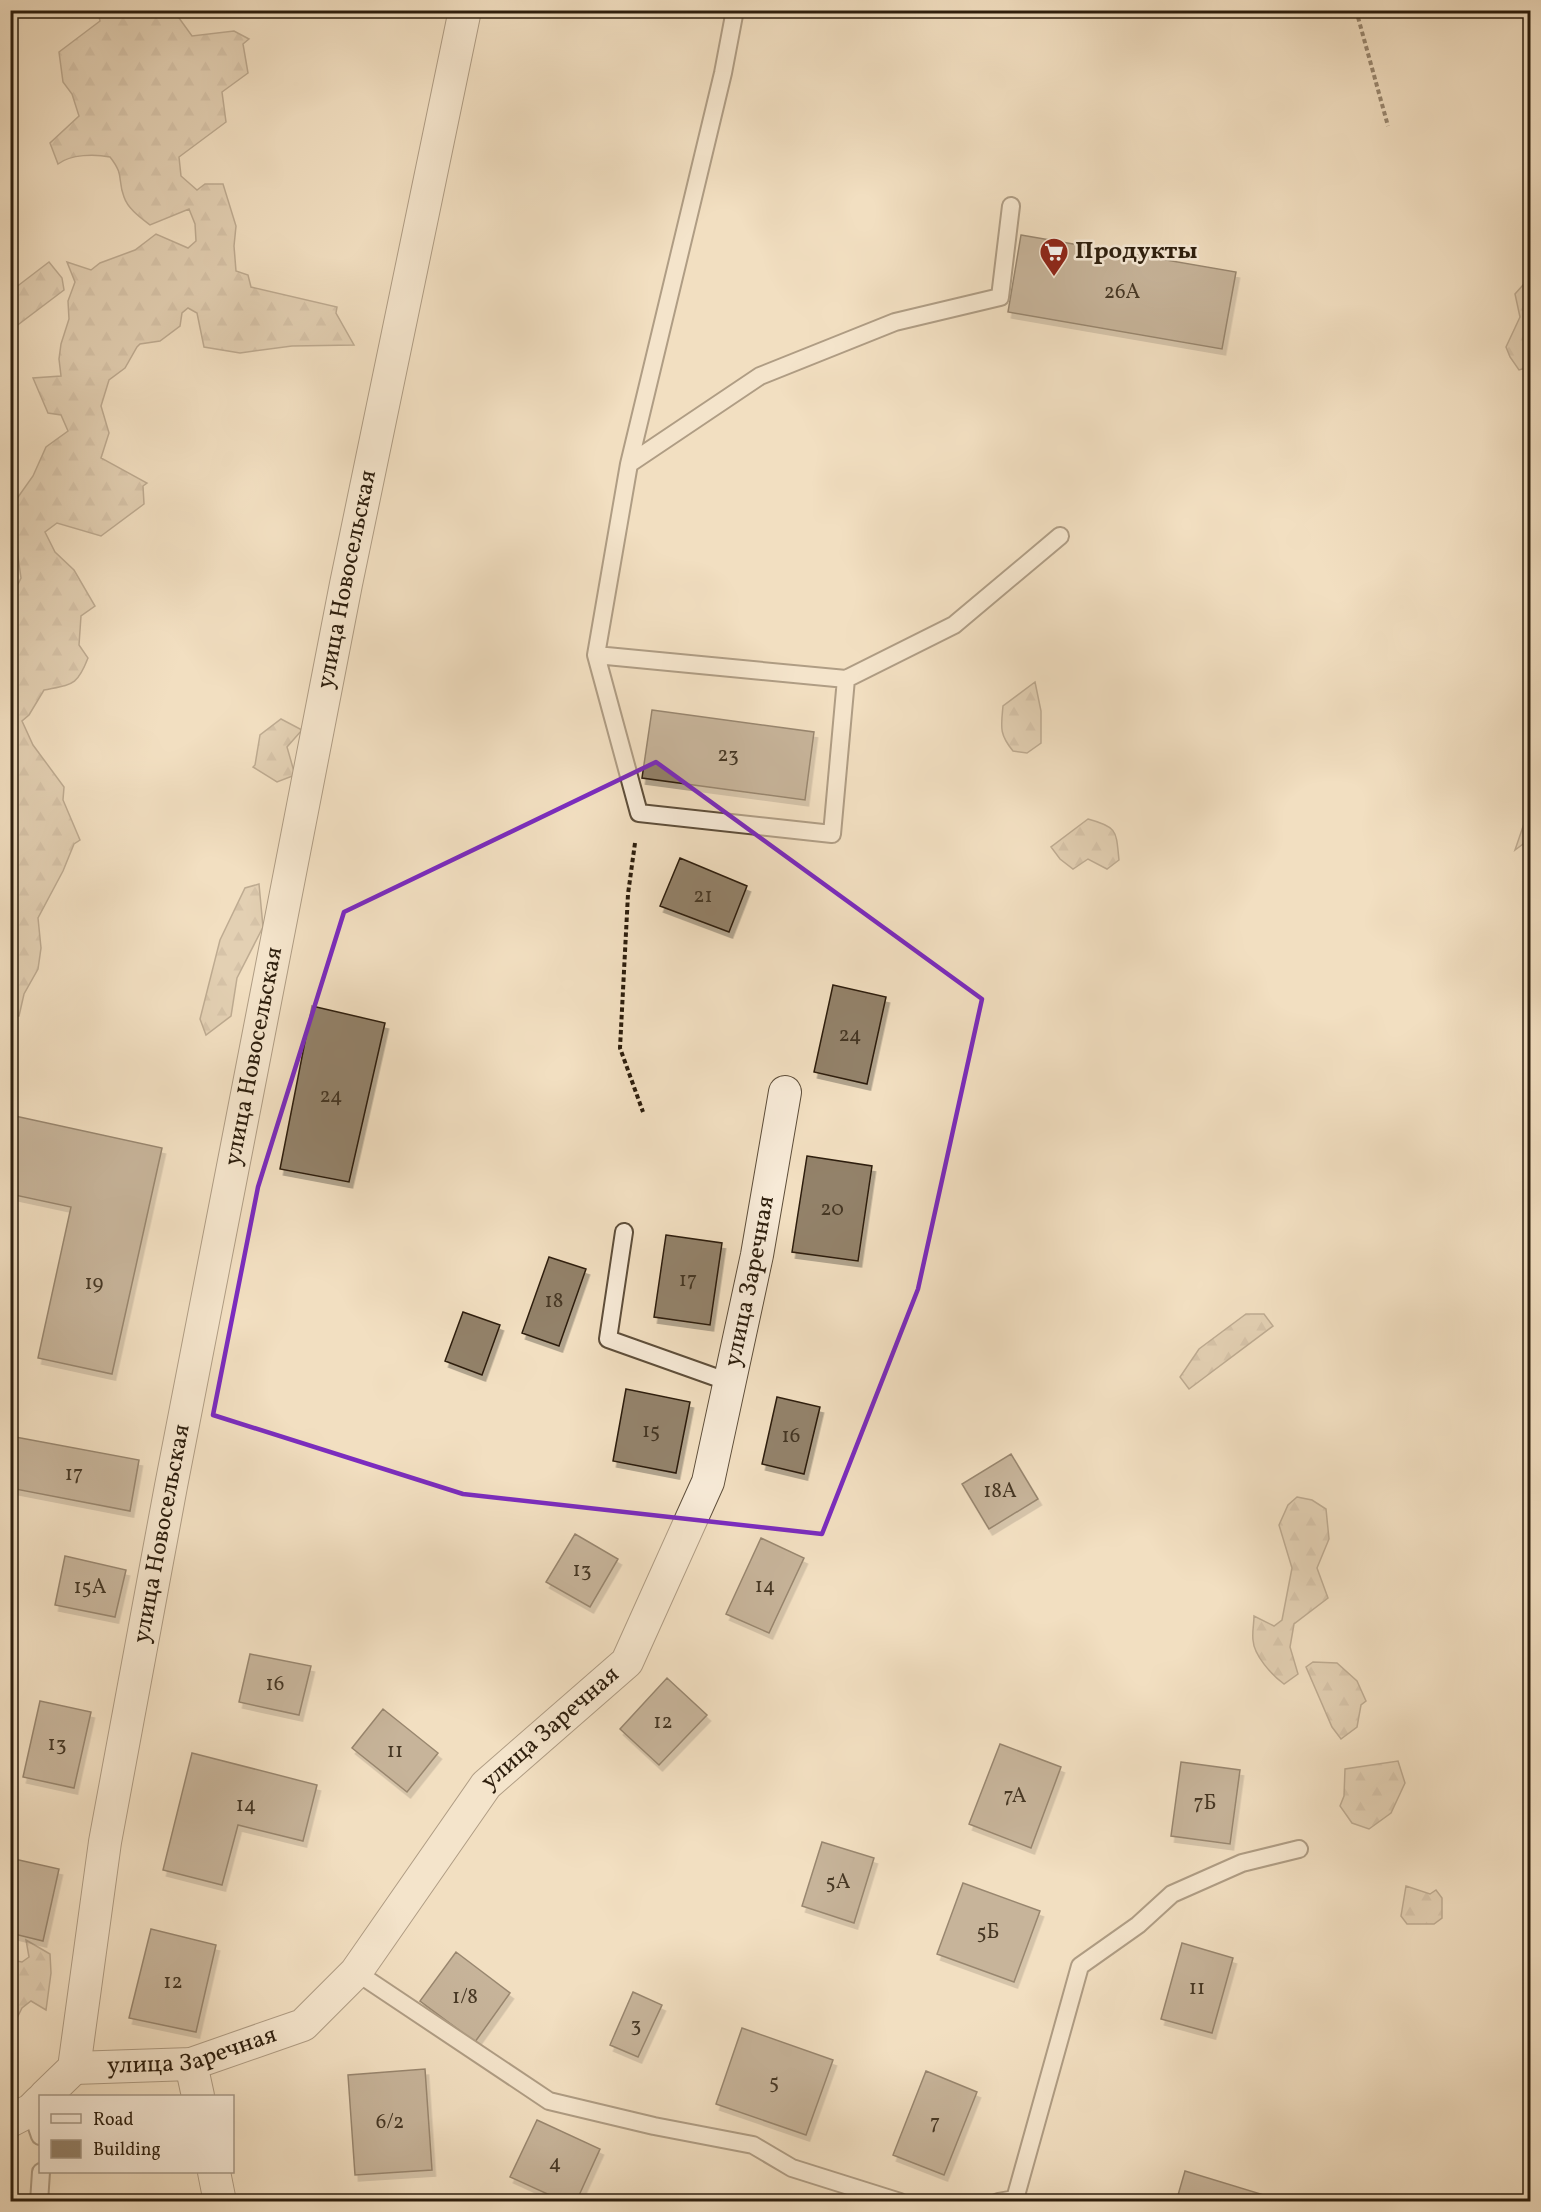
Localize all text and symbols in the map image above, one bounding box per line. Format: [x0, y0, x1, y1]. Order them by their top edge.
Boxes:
place label: Продукты [1075, 235, 1198, 269]
supermarket icon: Продукты [1038, 236, 1070, 278]
house number: 26А [1104, 278, 1141, 307]
street label: улица Новосельская [309, 467, 386, 692]
house number: 23 [717, 741, 739, 770]
house number: 21 [693, 882, 713, 911]
street label: улица Новосельская [216, 944, 292, 1169]
house number: 24 [838, 1021, 862, 1050]
house number: 24 [319, 1082, 343, 1111]
street label: улица Заречная [716, 1193, 784, 1370]
house number: 20 [820, 1195, 844, 1224]
house number: 17 [679, 1266, 697, 1295]
house number: 19 [84, 1269, 104, 1298]
house number: 18 [545, 1287, 563, 1316]
house number: 15 [642, 1417, 660, 1446]
street label: улица Новосельская [125, 1421, 200, 1646]
house number: 16 [782, 1422, 800, 1451]
house number: 17 [65, 1460, 83, 1489]
house number: 18А [983, 1477, 1017, 1506]
house number: 13 [573, 1556, 591, 1585]
house number: 14 [755, 1572, 775, 1601]
house number: 15А [73, 1573, 107, 1602]
street label: улица Заречная [474, 1659, 627, 1799]
house number: 16 [266, 1670, 284, 1699]
house number: 12 [653, 1708, 673, 1737]
house number: 13 [48, 1730, 66, 1759]
house number: 11 [387, 1737, 403, 1766]
house number: 7А [1004, 1782, 1027, 1811]
house number: 7Б [1193, 1789, 1217, 1818]
house number: 14 [236, 1791, 256, 1820]
house number: 5А [826, 1868, 851, 1897]
house number: 5Б [976, 1918, 1000, 1947]
house number: 12 [163, 1968, 183, 1997]
house number: 11 [1189, 1974, 1205, 2003]
house number: 1/8 [452, 1983, 478, 2012]
house number: 3 [631, 2011, 641, 2040]
street label: улица Заречная [107, 2018, 281, 2084]
house number: 5 [769, 2068, 779, 2097]
legend [39, 2095, 234, 2173]
text: Road [93, 2108, 134, 2133]
house number: 6/2 [376, 2108, 404, 2137]
house number: 7 [930, 2109, 940, 2138]
text: Building [93, 2138, 161, 2163]
house number: 4 [549, 2149, 561, 2178]

